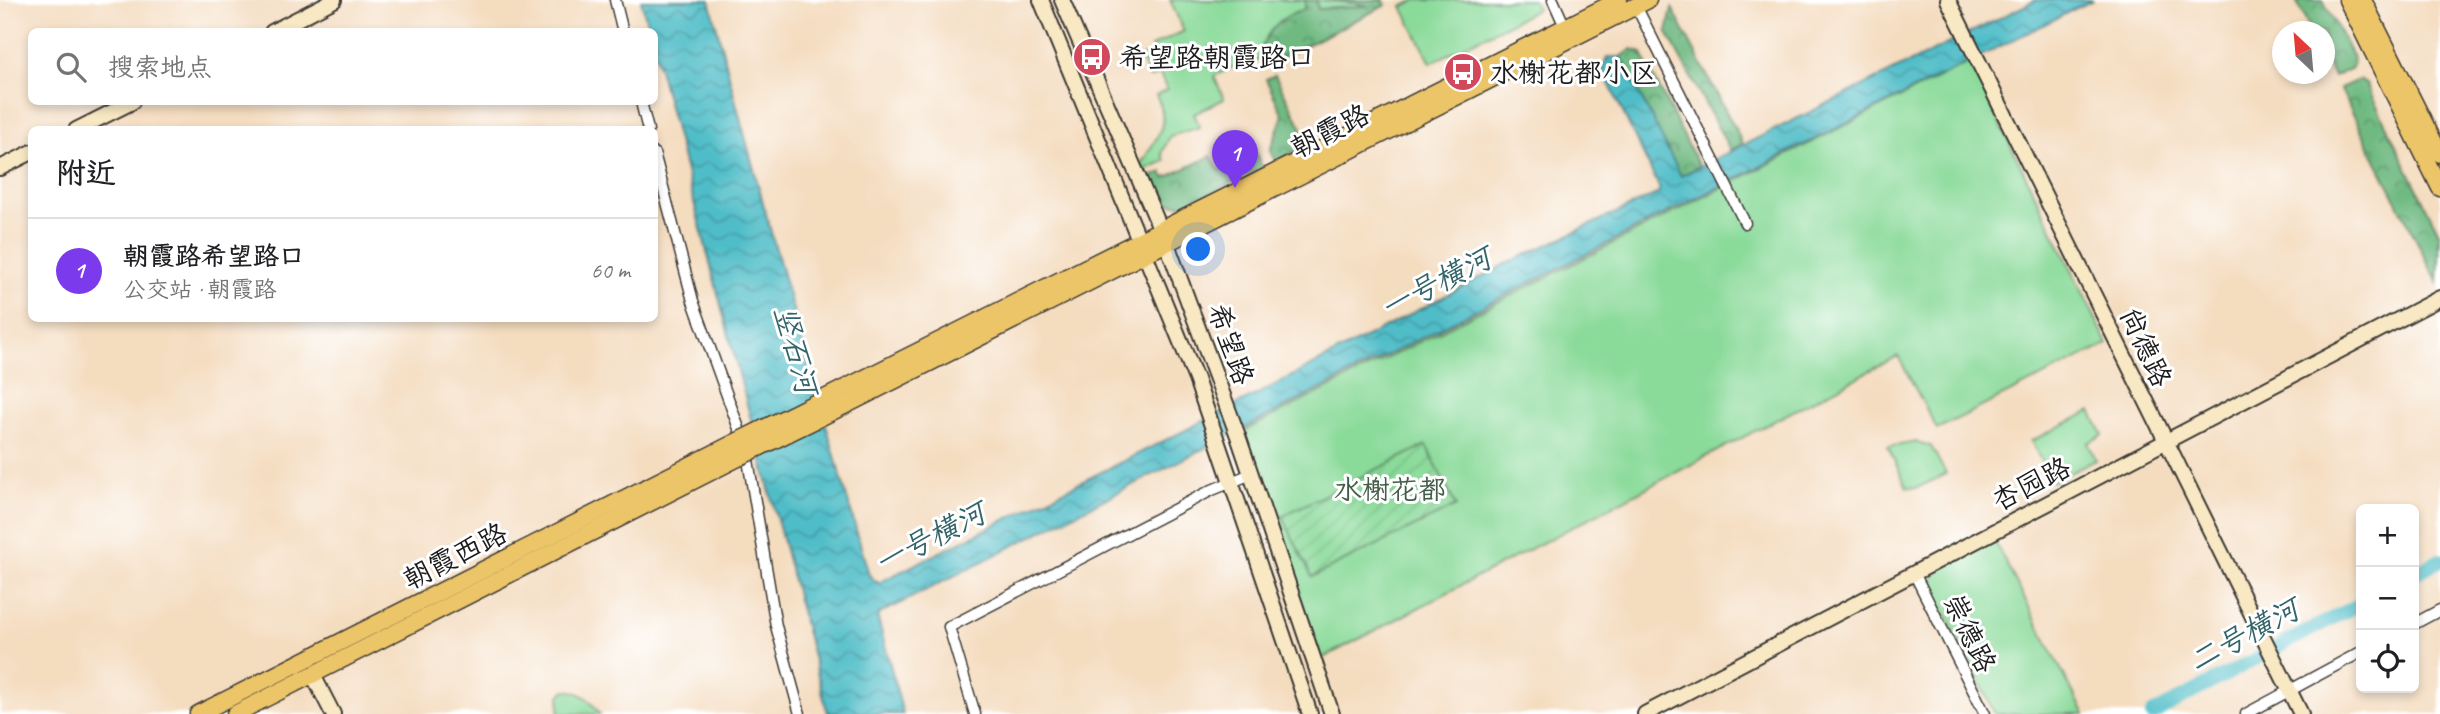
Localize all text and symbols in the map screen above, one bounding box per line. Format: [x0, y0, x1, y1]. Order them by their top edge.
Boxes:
north arrow [2272, 21, 2335, 84]
search box [28, 28, 658, 105]
bus stop icon: 希望路朝霞路口 [1071, 36, 1113, 78]
place label: 希望路朝霞路口 [1119, 40, 1315, 75]
icon: search [52, 48, 90, 86]
text: 搜索地点 [108, 51, 212, 84]
bus stop icon: 水榭花都小区 [1442, 51, 1484, 93]
place label: 水榭花都小区 [1490, 55, 1658, 90]
street label: 朝霞路 [1285, 96, 1375, 166]
pin: 1 [1212, 130, 1258, 188]
text: 附近 [56, 154, 116, 192]
your location [1181, 232, 1215, 266]
water label: 一号横河 [1374, 237, 1503, 327]
text: 朝霞路希望路口 [123, 240, 305, 273]
text: 1 [74, 256, 84, 285]
text: 60 m [591, 256, 630, 285]
text: 公交站 · 朝霞路 [123, 275, 276, 304]
street label: 希望路 [1200, 299, 1262, 389]
water label: 竖石河 [766, 302, 827, 403]
street label: 尚德路 [2112, 302, 2180, 392]
street label: 杏园路 [1986, 449, 2076, 519]
park label: 水榭花都 [1334, 472, 1446, 507]
water label: 一号横河 [868, 492, 997, 582]
map controls [2356, 504, 2419, 693]
button: + [2356, 504, 2419, 567]
street label: 朝霞西路 [397, 515, 513, 597]
button: − [2356, 567, 2419, 630]
street label: 崇德路 [1936, 588, 2004, 678]
water label: 二号横河 [2182, 588, 2310, 680]
button: locate [2356, 630, 2419, 693]

